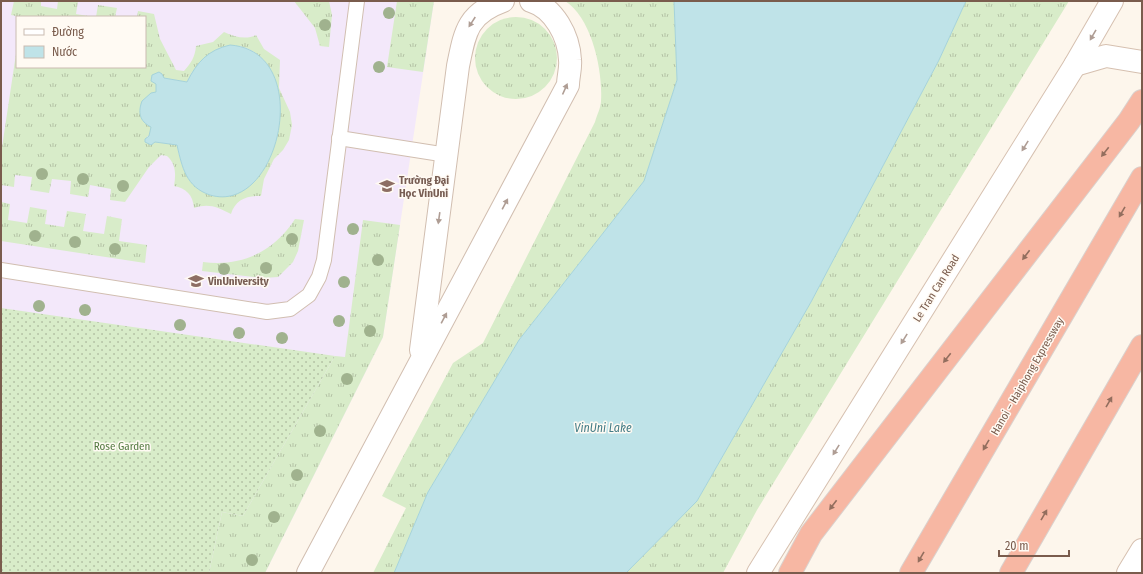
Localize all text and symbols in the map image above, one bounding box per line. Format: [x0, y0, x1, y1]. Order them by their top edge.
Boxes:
legend [16, 16, 146, 68]
one-way arrow [468, 17, 476, 27]
text: Đường [52, 25, 84, 39]
one-way arrow [1089, 29, 1096, 41]
text: Nước [52, 45, 77, 59]
one-way arrow [562, 83, 568, 94]
one-way arrow [1021, 141, 1029, 151]
one-way arrow [1101, 147, 1109, 158]
place label: Trường Đại Học VinUni [399, 174, 449, 200]
school or university icon: Trường Đại Học VinUni [378, 177, 396, 195]
one-way arrow [501, 198, 508, 209]
one-way arrow [1119, 206, 1126, 218]
one-way arrow [436, 212, 442, 224]
one-way arrow [1021, 250, 1030, 261]
street label: Le Tran Can Road [911, 252, 962, 324]
school or university icon: VinUniversity [187, 272, 205, 290]
place label: VinUniversity [207, 275, 270, 288]
one-way arrow [441, 313, 447, 324]
street label: Hanoi – Haiphong Expressway [988, 315, 1067, 437]
one-way arrow [901, 333, 908, 345]
one-way arrow [942, 353, 951, 364]
one-way arrow [1106, 396, 1113, 408]
water label: VinUni Lake [574, 421, 632, 435]
one-way arrow [983, 439, 990, 451]
park label: Rose Garden [94, 440, 150, 453]
one-way arrow [832, 444, 839, 456]
one-way arrow [829, 500, 837, 511]
one-way arrow [1041, 509, 1048, 521]
scale bar [999, 532, 1069, 558]
text: 20 m [1005, 539, 1029, 553]
one-way arrow [917, 551, 924, 563]

